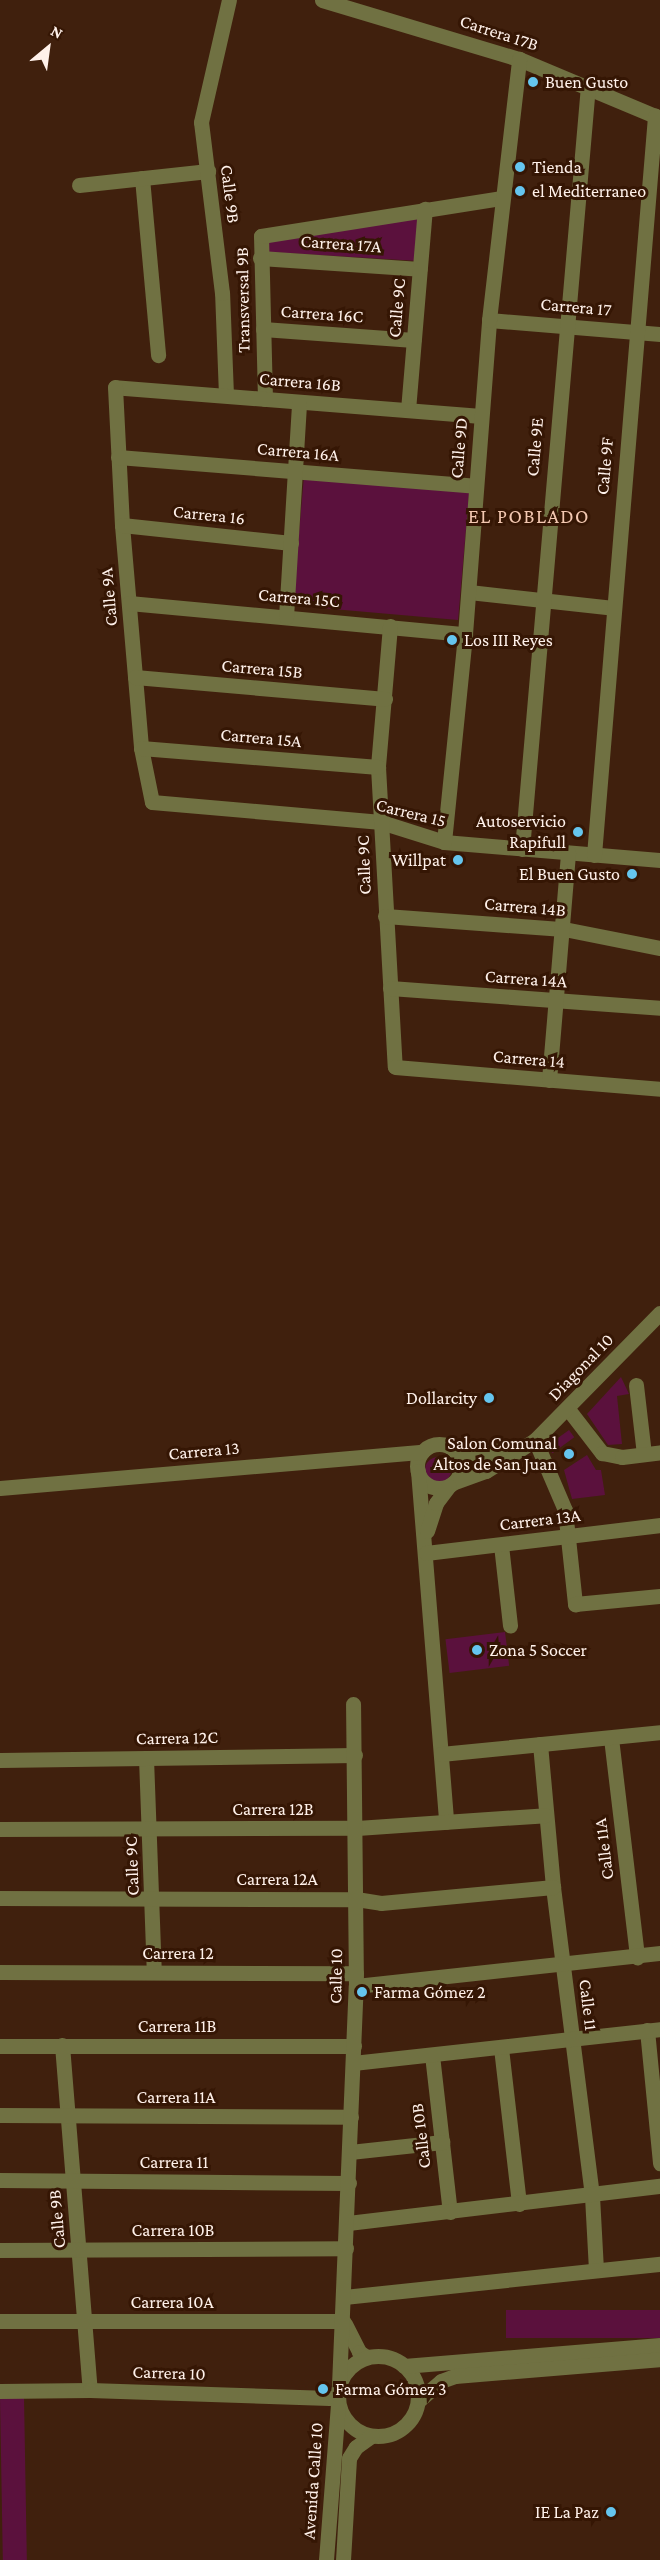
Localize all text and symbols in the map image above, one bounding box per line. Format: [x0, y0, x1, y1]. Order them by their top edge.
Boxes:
street label: Carrera 17B [457, 10, 541, 56]
north arrow [18, 18, 78, 78]
text: N [48, 22, 66, 42]
place label: Buen Gusto [545, 71, 628, 93]
marker: Buen Gusto [526, 75, 540, 89]
place label: Tienda [532, 156, 582, 178]
marker: Tienda [513, 160, 527, 174]
street label: Calle 9B [216, 164, 244, 224]
place label: el Mediterraneo [532, 180, 646, 202]
marker: el Mediterraneo [513, 184, 527, 198]
street label: Carrera 17A [300, 230, 382, 258]
street label: Transversal 9B [231, 247, 255, 353]
street label: Calle 9C [384, 277, 410, 339]
street label: Carrera 17 [540, 293, 612, 321]
street label: Carrera 16C [280, 300, 364, 328]
street label: Carrera 16B [258, 368, 342, 396]
street label: Calle 9D [446, 417, 472, 479]
street label: Calle 9E [522, 417, 548, 477]
street label: Calle 9F [592, 436, 618, 496]
street label: Carrera 16A [256, 438, 340, 466]
street label: Carrera 16 [172, 500, 246, 530]
district label: EL POBLADO [468, 504, 590, 528]
street label: Calle 9A [96, 567, 122, 627]
street label: Carrera 15C [257, 584, 341, 612]
place label: Los III Reyes [464, 629, 553, 651]
marker: Los III Reyes [445, 633, 459, 647]
street label: Carrera 15B [221, 655, 303, 683]
street label: Carrera 15A [220, 724, 302, 752]
street label: Carrera 15 [374, 794, 448, 832]
place label: Autoservicio Rapifull [476, 811, 566, 854]
marker: Autoservicio Rapifull [571, 825, 585, 839]
street label: Calle 9C [352, 835, 376, 895]
place label: Willpat [392, 849, 446, 871]
marker: Willpat [451, 853, 465, 867]
place label: El Buen Gusto [519, 863, 620, 885]
marker: El Buen Gusto [625, 867, 639, 881]
street label: Carrera 14B [483, 893, 567, 921]
street label: Carrera 14A [484, 965, 568, 993]
street label: Carrera 14 [492, 1045, 566, 1073]
street label: Diagonal 10 [544, 1329, 618, 1405]
place label: Dollarcity [406, 1387, 477, 1409]
marker: Dollarcity [482, 1391, 496, 1405]
place label: Salon Comunal Altos de San Juan [433, 1433, 557, 1476]
street label: Carrera 13 [167, 1437, 241, 1465]
marker: Salon Comunal Altos de San Juan [562, 1447, 576, 1461]
street label: Carrera 13A [498, 1504, 582, 1536]
place label: Zona 5 Soccer [489, 1639, 587, 1661]
marker: Zona 5 Soccer [470, 1643, 484, 1657]
street label: Carrera 12C [136, 1726, 218, 1750]
street label: Carrera 12B [232, 1798, 314, 1820]
street label: Calle 11A [590, 1817, 618, 1881]
street label: Calle 9C [120, 1836, 144, 1896]
street label: Carrera 12A [236, 1868, 318, 1890]
street label: Carrera 12 [142, 1942, 214, 1964]
street label: Calle 10 [325, 1948, 347, 2004]
street label: Calle 11 [574, 1978, 602, 2032]
place label: Farma Gómez 2 [374, 1981, 486, 2003]
marker: Farma Gómez 2 [355, 1985, 369, 1999]
street label: Carrera 11B [138, 2015, 216, 2037]
street label: Carrera 11A [136, 2086, 216, 2108]
street label: Calle 10B [406, 2102, 436, 2170]
street label: Carrera 11 [140, 2151, 208, 2173]
street label: Calle 9B [44, 2189, 70, 2249]
street label: Carrera 10B [132, 2219, 214, 2241]
street label: Carrera 10A [130, 2291, 214, 2313]
street label: Carrera 10 [132, 2361, 206, 2385]
place label: Farma Gómez 3 [335, 2378, 447, 2400]
marker: Farma Gómez 3 [316, 2382, 330, 2396]
street label: Avenida Calle 10 [298, 2422, 328, 2540]
place label: IE La Paz [535, 2501, 599, 2523]
marker: IE La Paz [604, 2505, 618, 2519]

